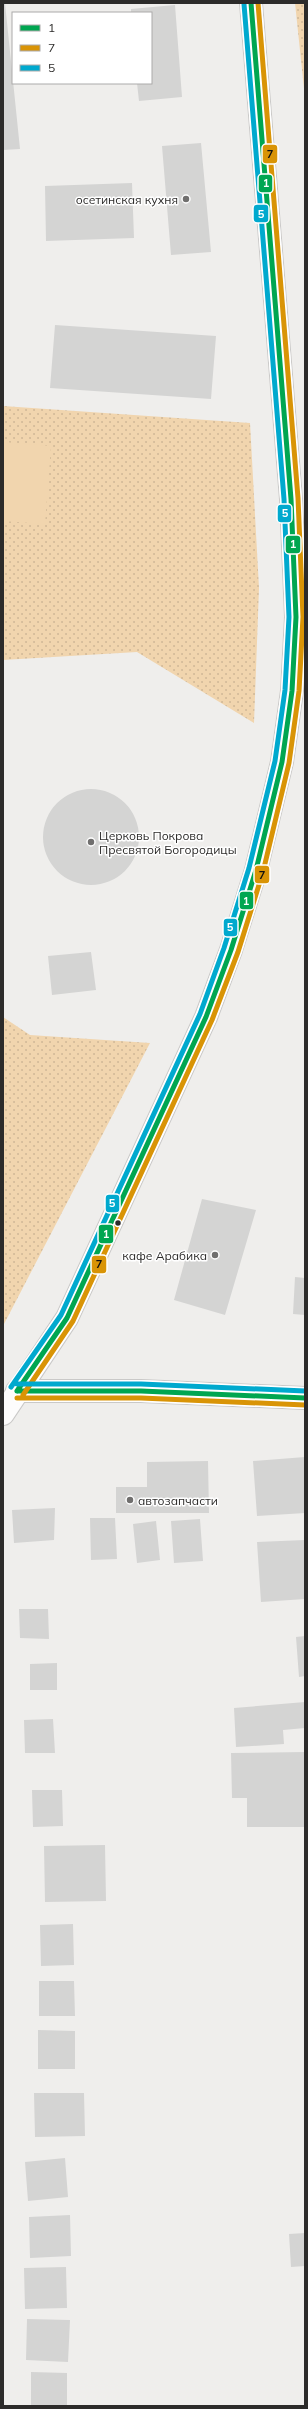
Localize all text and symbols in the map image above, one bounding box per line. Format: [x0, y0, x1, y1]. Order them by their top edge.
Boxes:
legend [12, 12, 152, 84]
text: 1 [48, 20, 55, 35]
text: 7 [48, 40, 55, 55]
text: 5 [48, 60, 55, 75]
line badge: 7 [262, 144, 278, 164]
text: 7 [267, 147, 274, 161]
line badge: 1 [258, 174, 273, 193]
text: 1 [263, 176, 270, 190]
place label: осетинская кухня [76, 192, 178, 207]
marker: осетинская кухня [181, 194, 191, 204]
line badge: 5 [253, 204, 269, 223]
text: 5 [258, 207, 265, 221]
line badge: 5 [277, 504, 292, 523]
text: 5 [282, 506, 289, 520]
line badge: 1 [285, 535, 301, 554]
text: 1 [290, 537, 297, 551]
place label: Церковь Покрова Пресвятой Богородицы [99, 828, 237, 857]
marker: Церковь Покрова Пресвятой Богородицы [86, 837, 96, 847]
line badge: 7 [254, 865, 270, 884]
text: 7 [259, 868, 266, 882]
line badge: 1 [239, 891, 254, 910]
text: 1 [243, 894, 250, 908]
line badge: 5 [223, 918, 238, 937]
text: 5 [227, 920, 234, 934]
line badge: 5 [105, 1194, 120, 1213]
text: 5 [109, 1196, 116, 1210]
unlabelled marker [113, 1218, 123, 1228]
line badge: 1 [98, 1224, 114, 1244]
text: 1 [103, 1227, 110, 1241]
place label: кафе Арабика [122, 1248, 207, 1263]
marker: кафе Арабика [210, 1250, 220, 1260]
line badge: 7 [91, 1255, 107, 1274]
text: 7 [96, 1257, 103, 1271]
place label: автозапчасти [138, 1493, 218, 1508]
marker: автозапчасти [125, 1495, 135, 1505]

